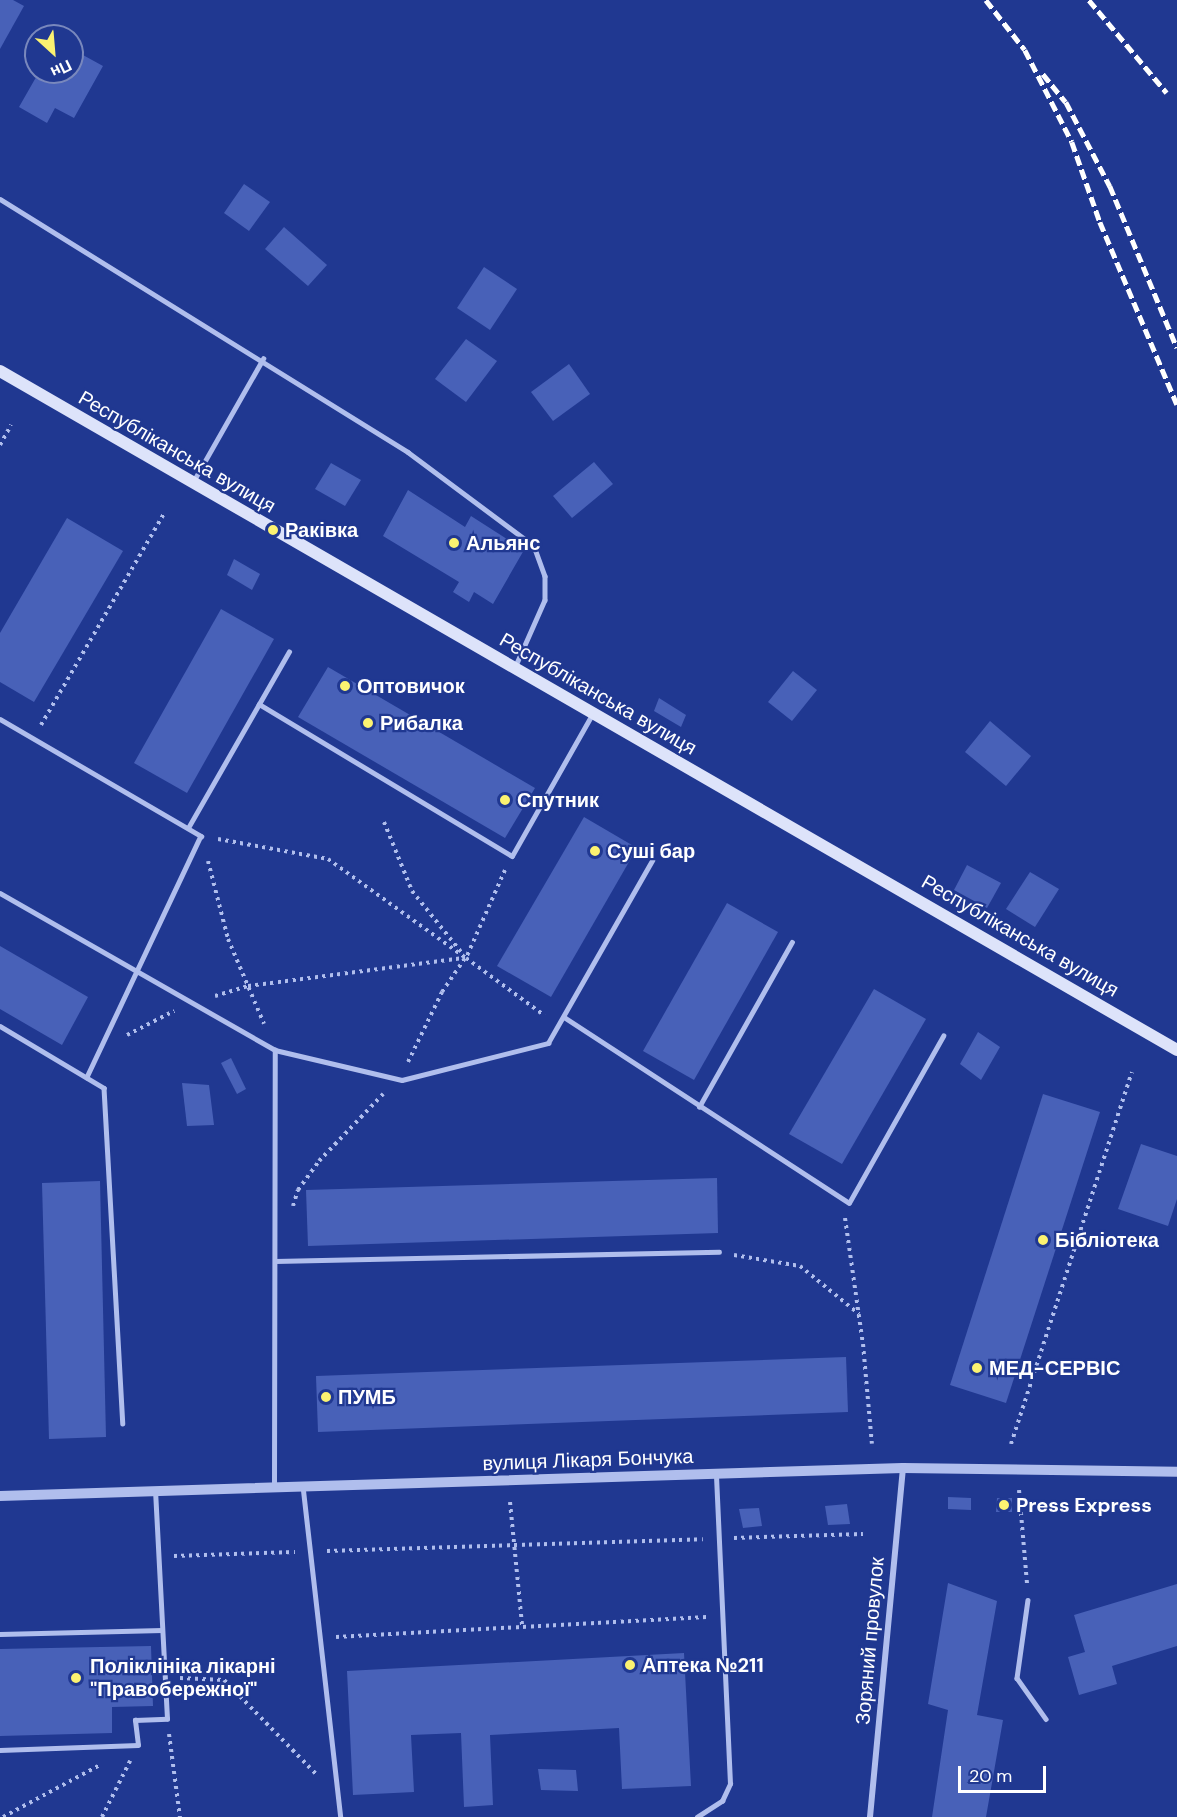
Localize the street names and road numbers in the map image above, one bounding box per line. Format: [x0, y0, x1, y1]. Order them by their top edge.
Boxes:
street label: Республіканська вулиця [74, 386, 280, 518]
street label: Республіканська вулиця [495, 628, 701, 760]
street label: Республіканська вулиця [917, 870, 1123, 1002]
street label: вулиця Лікаря Бончука [482, 1444, 694, 1476]
street label: Зоряний провулок [851, 1556, 889, 1726]

